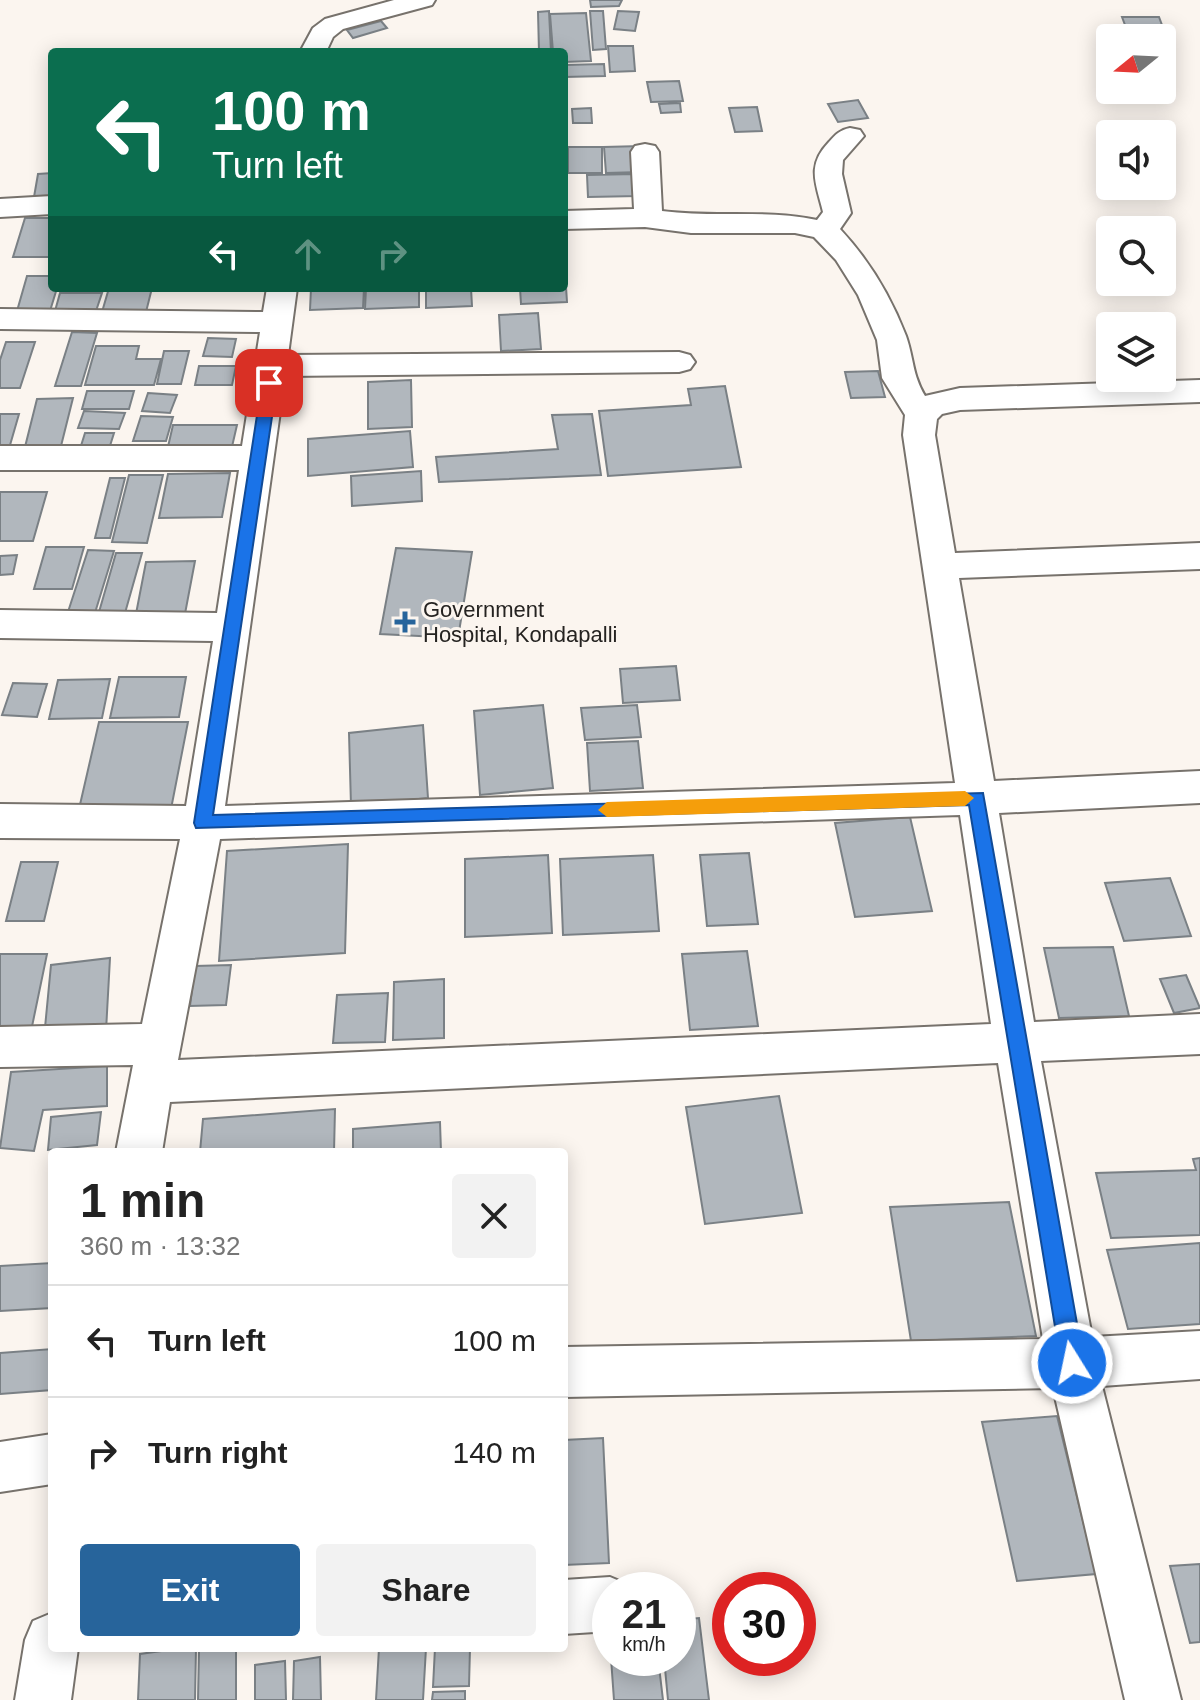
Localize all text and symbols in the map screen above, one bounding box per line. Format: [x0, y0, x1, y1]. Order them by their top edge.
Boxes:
north arrow [1096, 24, 1176, 104]
map controls [1096, 24, 1176, 392]
text: 100 m [212, 79, 371, 142]
icon: left [80, 80, 184, 184]
button: sound [1096, 120, 1176, 200]
text: Turn left [212, 145, 343, 186]
button: search [1096, 216, 1176, 296]
icon: left [202, 232, 246, 276]
icon: ahead [286, 232, 330, 276]
icon: right [370, 232, 414, 276]
button: layers [1096, 312, 1176, 392]
pin [235, 349, 303, 417]
icon: arrive [247, 361, 291, 405]
place label: Government Hospital, Kondapalli [423, 597, 617, 647]
marker: Government Hospital, Kondapalli [394, 611, 416, 633]
text: 1 min [80, 1174, 205, 1227]
button: close [452, 1174, 536, 1258]
text: 360 m · 13:32 [80, 1231, 240, 1261]
icon: left [80, 1319, 124, 1363]
position arrow [1030, 1321, 1114, 1405]
text: Turn left [148, 1324, 266, 1357]
text: 100 m [453, 1324, 536, 1357]
icon: right [80, 1431, 124, 1475]
text: Turn right [148, 1436, 287, 1469]
text: 140 m [453, 1436, 536, 1469]
button: Exit [80, 1544, 300, 1636]
button: Share [316, 1544, 536, 1636]
speed limit sign: 30 [712, 1572, 816, 1676]
text: 21 [622, 1592, 666, 1636]
text: km/h [622, 1633, 666, 1655]

